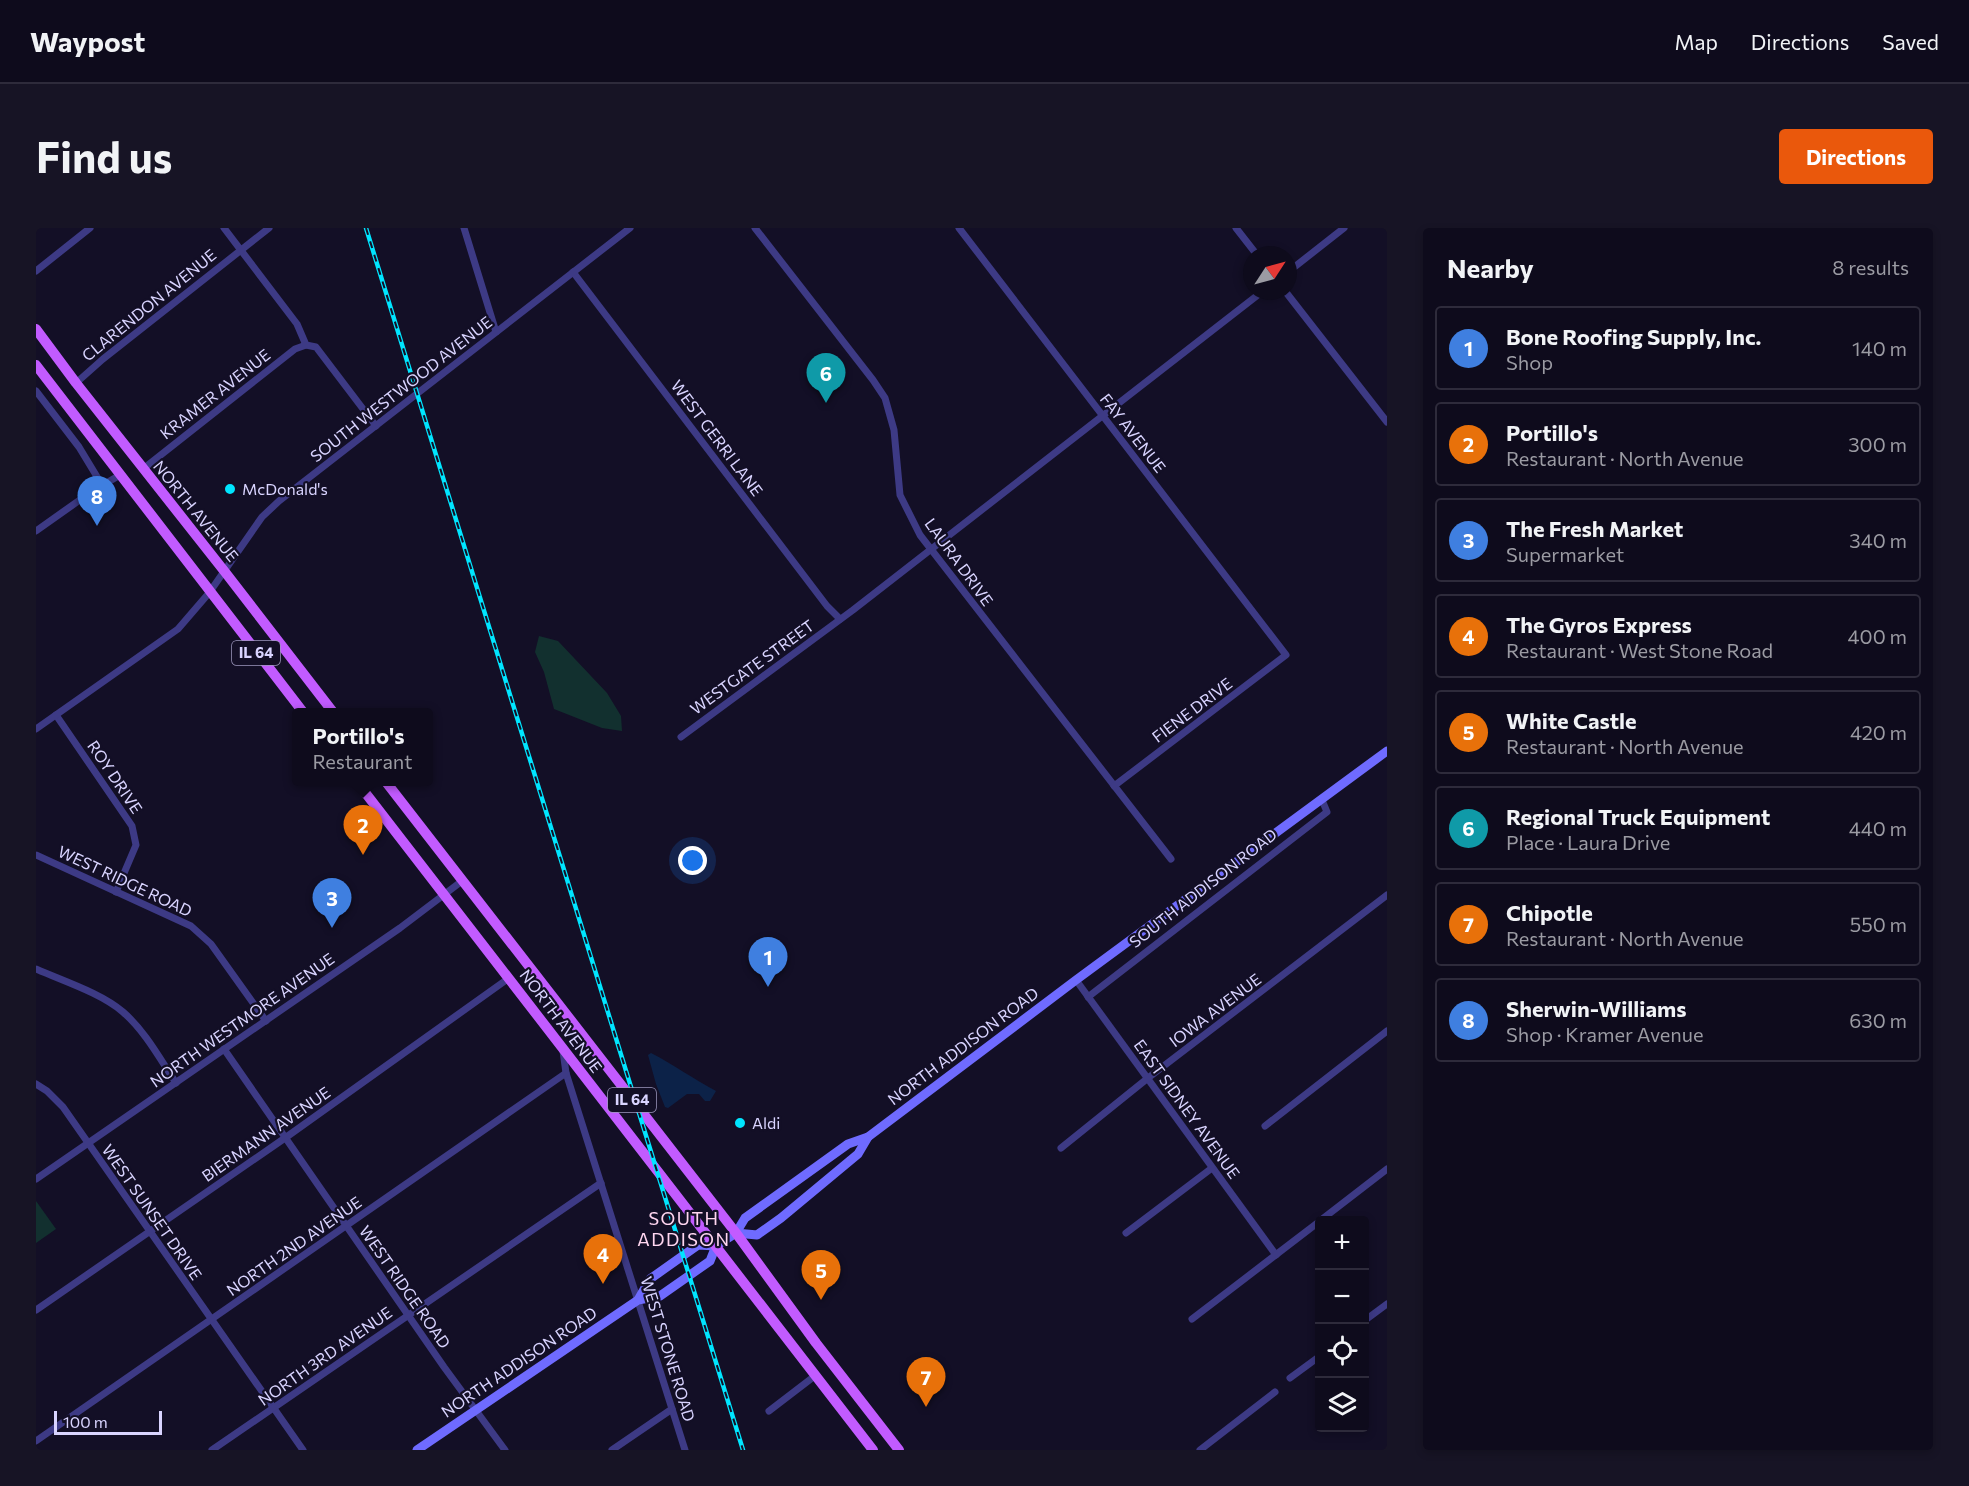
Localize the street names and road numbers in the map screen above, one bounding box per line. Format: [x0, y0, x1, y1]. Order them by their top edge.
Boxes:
street label: CLARENDON AVENUE [78, 245, 220, 365]
street label: SOUTH WESTWOOD AVENUE [306, 312, 495, 465]
street label: KRAMER AVENUE [156, 345, 274, 443]
street label: WEST GERRI LANE [668, 376, 767, 499]
street label: FAY AVENUE [1097, 389, 1170, 476]
street label: NORTH AVENUE [150, 456, 243, 565]
street label: LAURA DRIVE [921, 514, 998, 609]
street label: WESTGATE STREET [686, 615, 817, 718]
road number: IL 64 [232, 641, 280, 665]
street label: FIENE DRIVE [1148, 673, 1235, 746]
street label: ROY DRIVE [84, 737, 147, 817]
street label: SOUTH ADDISON ROAD [1125, 824, 1280, 951]
street label: WEST RIDGE ROAD [55, 841, 195, 920]
street label: NORTH WESTMORE AVENUE [146, 949, 337, 1091]
street label: NORTH AVENUE [516, 965, 606, 1076]
street label: IOWA AVENUE [1165, 969, 1264, 1050]
street label: NORTH ADDISON ROAD [884, 983, 1042, 1108]
street label: EAST SIDNEY AVENUE [1131, 1035, 1244, 1182]
street label: BIERMANN AVENUE [198, 1082, 333, 1185]
road number: IL 64 [608, 1088, 656, 1112]
street label: WEST SUNSET DRIVE [98, 1140, 206, 1283]
street label: NORTH 2ND AVENUE [223, 1192, 365, 1299]
street label: WEST RIDGE ROAD [356, 1222, 455, 1352]
street label: WEST STONE ROAD [637, 1274, 700, 1424]
street label: NORTH 3RD AVENUE [254, 1302, 395, 1409]
street label: NORTH ADDISON ROAD [437, 1302, 600, 1421]

